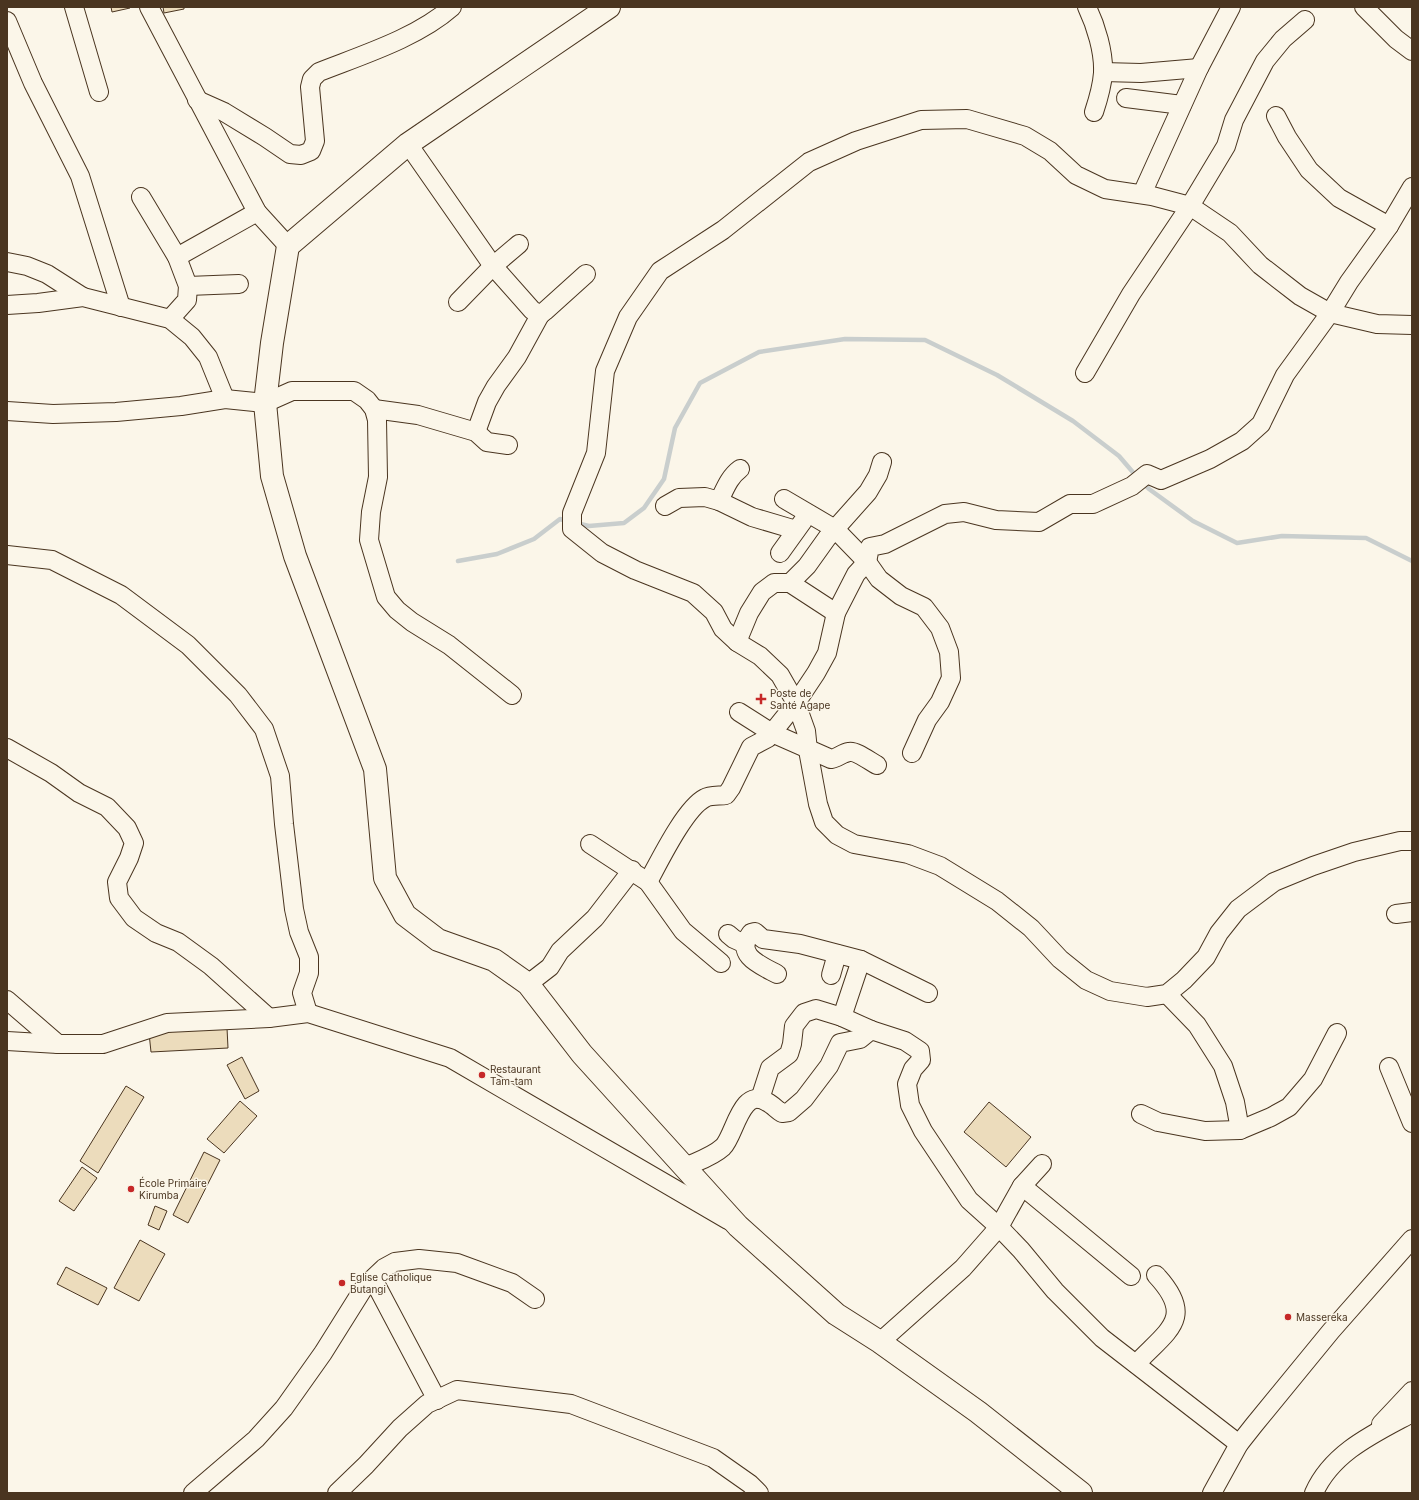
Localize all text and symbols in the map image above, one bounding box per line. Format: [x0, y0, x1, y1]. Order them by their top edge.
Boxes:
place label: Poste de Santé Agape [770, 687, 831, 711]
marker: Poste de Santé Agape [755, 693, 767, 705]
place label: Restaurant Tam-tam [490, 1063, 542, 1087]
marker: Restaurant Tam-tam [477, 1070, 487, 1080]
place label: École Primaire Kirumba [139, 1176, 207, 1201]
marker: École Primaire Kirumba [126, 1184, 136, 1194]
place label: Eglise Catholique Butangi [350, 1271, 432, 1295]
marker: Eglise Catholique Butangi [337, 1278, 347, 1288]
place label: Massereka [1296, 1311, 1348, 1323]
marker: Massereka [1283, 1312, 1293, 1322]

